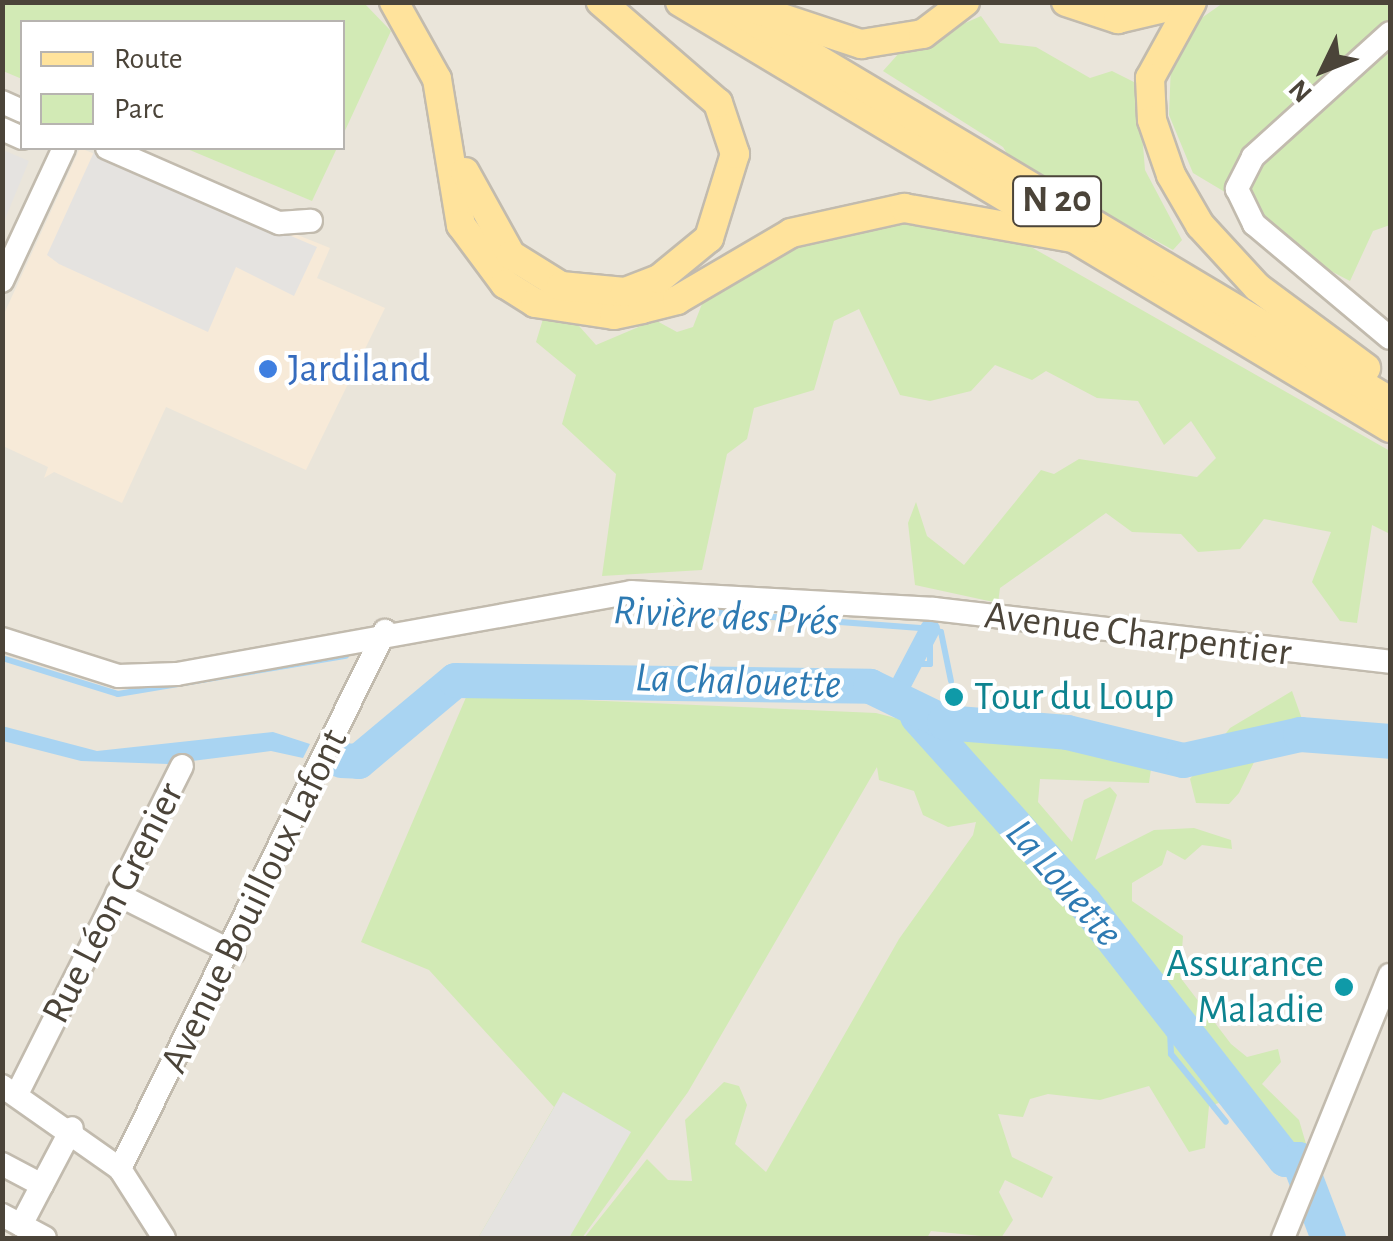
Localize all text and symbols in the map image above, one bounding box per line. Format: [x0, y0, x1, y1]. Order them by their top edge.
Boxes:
legend [20, 20, 345, 150]
north arrow [1273, 20, 1373, 120]
text: Route [114, 44, 183, 74]
text: N [1284, 74, 1318, 107]
text: Parc [114, 94, 164, 124]
road number: N 20 [1012, 168, 1102, 234]
place label: Jardiland [288, 345, 430, 393]
marker: Jardiland [257, 358, 279, 380]
water label: Rivière des Prés [612, 585, 840, 647]
street label: Avenue Charpentier [982, 591, 1294, 677]
water label: La Chalouette [634, 652, 842, 710]
place label: Tour du Loup [974, 673, 1174, 721]
marker: Tour du Loup [943, 686, 965, 708]
street label: Avenue Bouilloux Lafont [150, 721, 358, 1081]
street label: Rue Léon Grenier [32, 774, 194, 1032]
water label: La Louette [995, 809, 1133, 957]
place label: Assurance Maladie [1166, 940, 1324, 1034]
marker: Assurance Maladie [1333, 976, 1355, 998]

